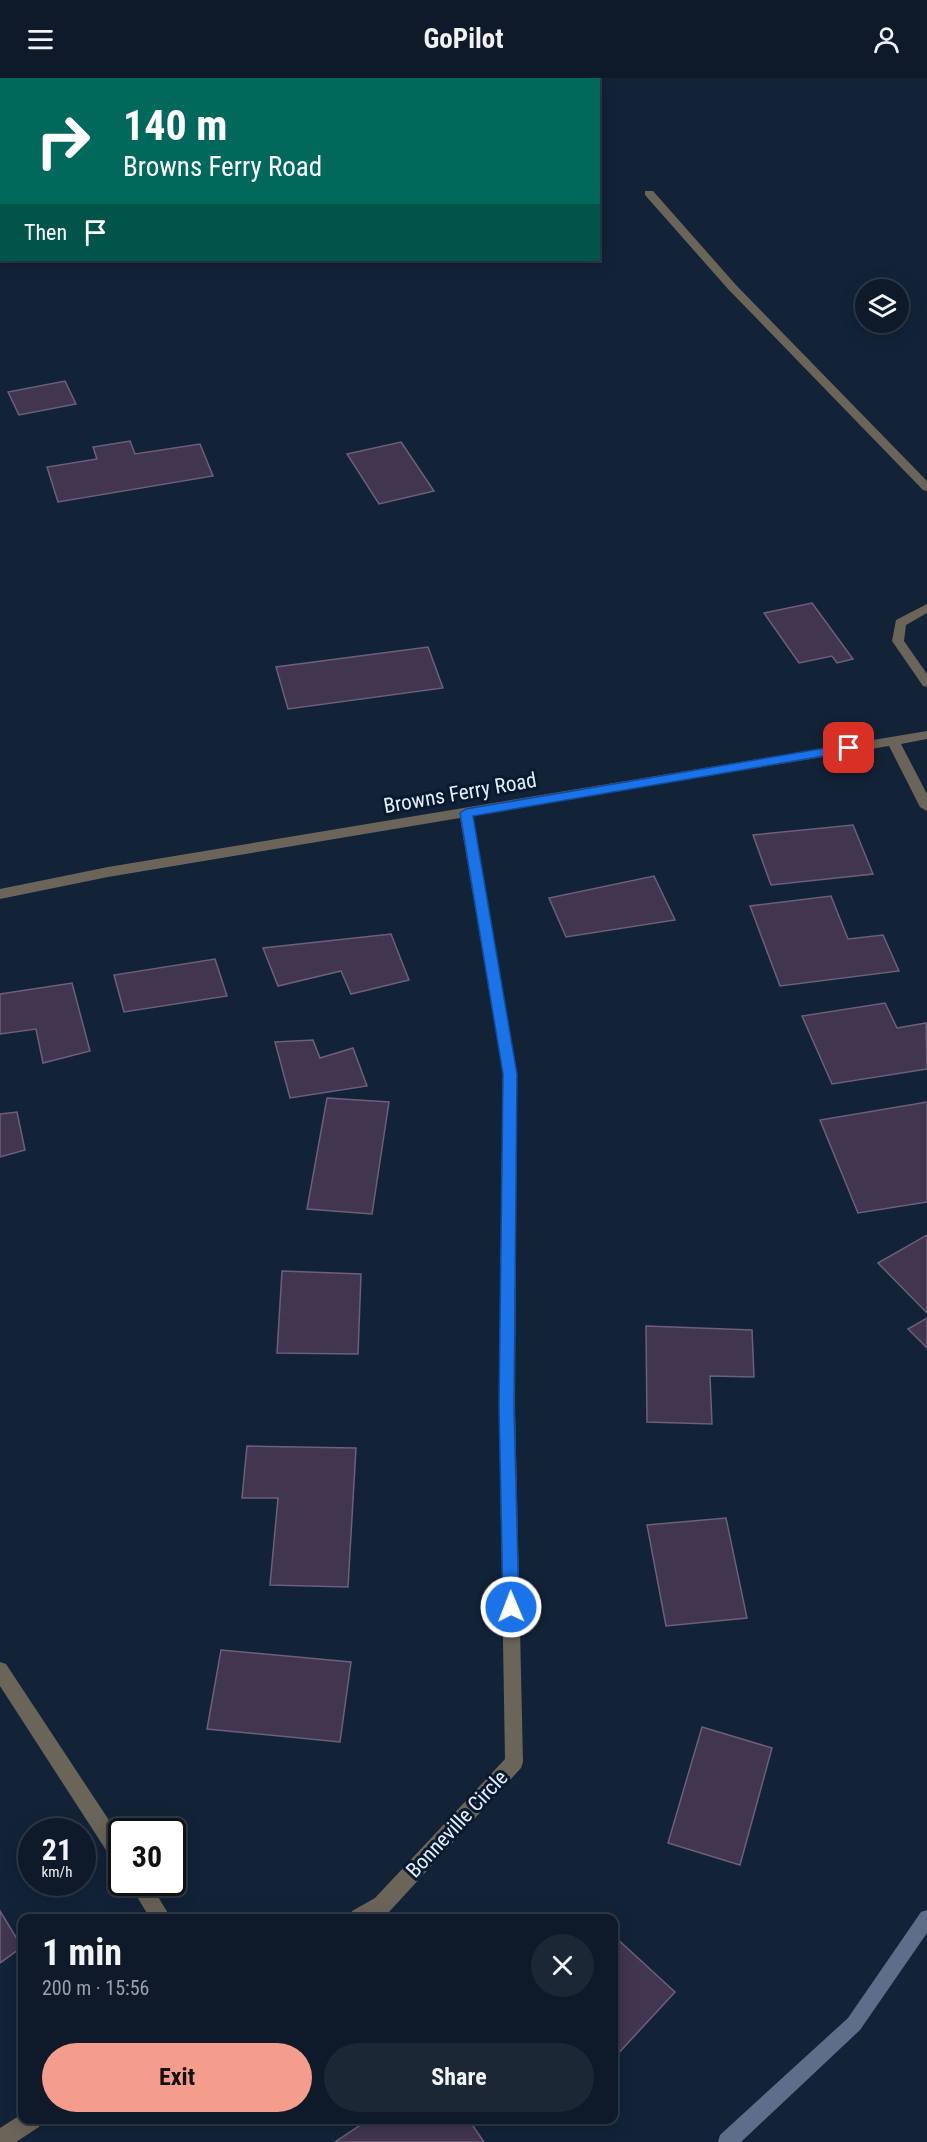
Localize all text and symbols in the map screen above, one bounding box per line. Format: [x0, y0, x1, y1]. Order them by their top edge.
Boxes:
icon: menu [24, 23, 57, 56]
text: GoPilot [424, 23, 503, 55]
icon: person [870, 23, 903, 56]
text: 140 m [123, 101, 228, 150]
icon: right [24, 102, 102, 180]
text: Browns Ferry Road [123, 151, 322, 183]
icon: arrive [79, 216, 112, 249]
text: Then [24, 220, 67, 245]
map controls [855, 279, 909, 333]
button: layers [855, 279, 909, 333]
pin [823, 722, 874, 773]
icon: arrive [832, 731, 865, 764]
street label: Browns Ferry Road [382, 768, 538, 818]
position arrow [479, 1575, 543, 1639]
street label: Bonneville Circle [401, 1765, 513, 1882]
speed limit sign: 30 [108, 1818, 186, 1896]
text: 21 [42, 1832, 72, 1867]
text: km/h [42, 1863, 72, 1881]
text: 1 min [42, 1932, 122, 1974]
button: close [531, 1934, 594, 1997]
text: 200 m · 15:56 [42, 1976, 149, 2000]
button: Exit [42, 2043, 312, 2112]
button: Share [324, 2043, 594, 2112]

